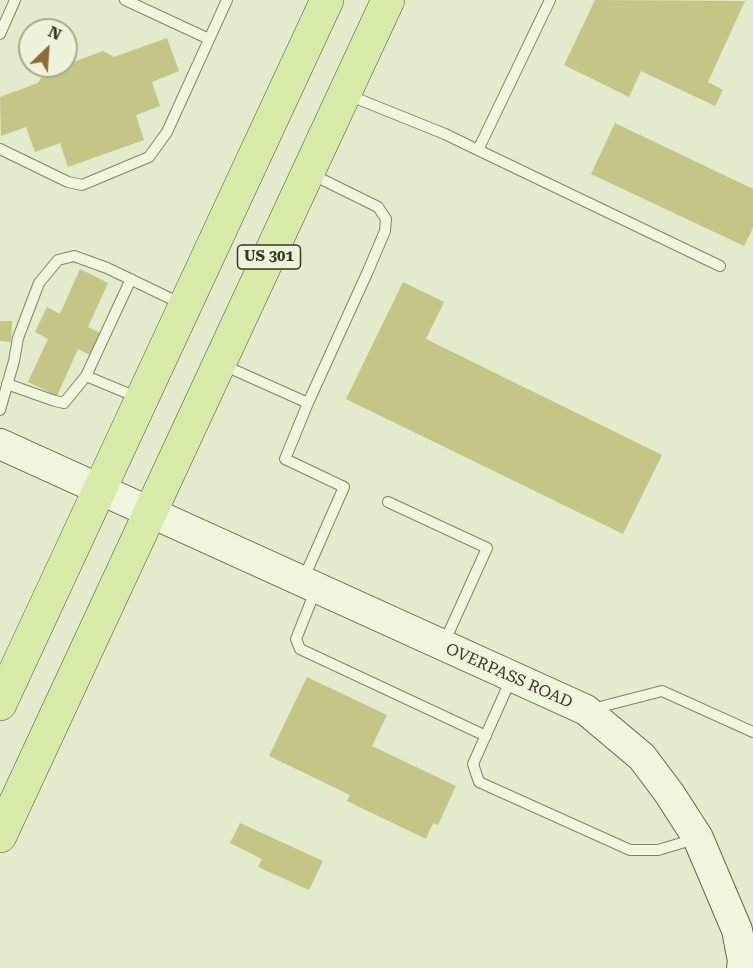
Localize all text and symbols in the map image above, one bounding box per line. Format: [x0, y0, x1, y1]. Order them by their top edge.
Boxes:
north arrow [18, 18, 78, 78]
text: N [45, 22, 65, 44]
road number: US 301 [238, 245, 300, 269]
street label: OVERPASS ROAD [443, 639, 575, 713]

